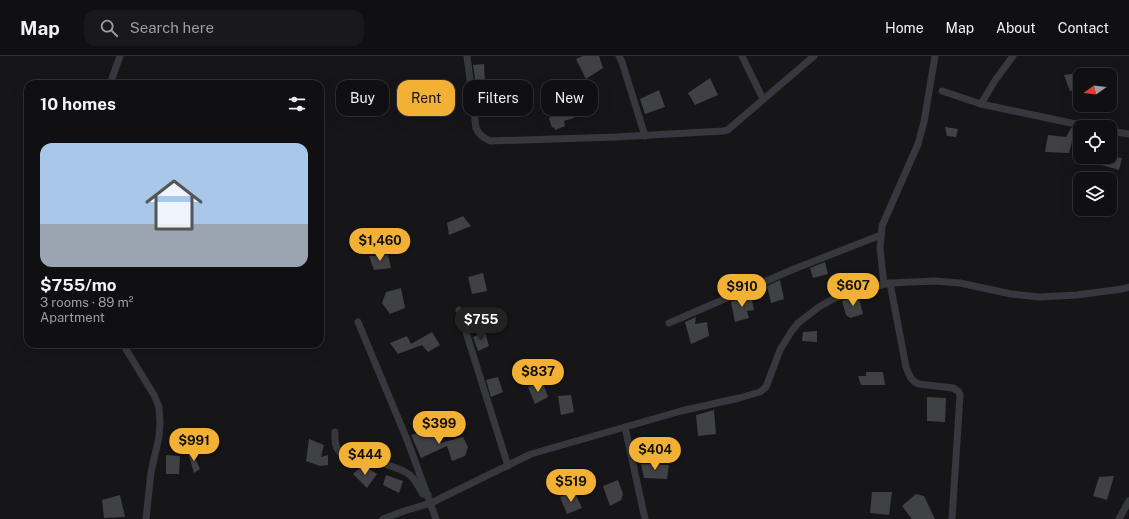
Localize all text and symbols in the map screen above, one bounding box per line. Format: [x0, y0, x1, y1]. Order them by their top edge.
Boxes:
search box [84, 10, 364, 46]
text: Map [20, 17, 60, 39]
icon: search [98, 17, 120, 39]
text: Search here [130, 19, 214, 36]
text: Home [885, 20, 924, 36]
text: Map [946, 20, 974, 36]
text: About [996, 20, 1036, 36]
text: Contact [1058, 20, 1109, 36]
north arrow [1073, 68, 1117, 112]
map controls [1073, 68, 1117, 216]
chip: Buy [336, 80, 389, 116]
chip: Rent [397, 80, 455, 116]
chip: Filters [463, 80, 533, 116]
chip: New [541, 80, 598, 116]
icon: filters [286, 93, 308, 115]
text: 10 homes [40, 94, 116, 114]
button: locate [1073, 120, 1117, 164]
icon: home [138, 169, 210, 241]
button: layers [1073, 172, 1117, 216]
pin: $1,460 [347, 228, 413, 262]
text: $1,460 [358, 233, 402, 248]
pin: $607 [829, 273, 877, 307]
pin: $910 [718, 274, 766, 308]
text: $755/mo [40, 275, 117, 295]
text: $607 [836, 278, 870, 293]
text: $910 [726, 279, 758, 294]
text: 3 rooms · 89 m² [40, 295, 134, 310]
pin: $755 [457, 307, 505, 341]
text: Apartment [40, 310, 105, 325]
text: $755 [464, 312, 498, 327]
pin: $837 [514, 359, 562, 393]
text: $837 [521, 364, 555, 379]
pin: $399 [415, 411, 463, 445]
text: $399 [422, 416, 456, 431]
pin: $991 [170, 428, 218, 462]
text: $991 [178, 433, 210, 448]
pin: $404 [631, 437, 679, 471]
pin: $444 [341, 442, 389, 476]
text: $404 [638, 442, 672, 457]
text: $444 [348, 447, 382, 462]
pin: $519 [547, 469, 595, 503]
text: $519 [555, 474, 587, 489]

